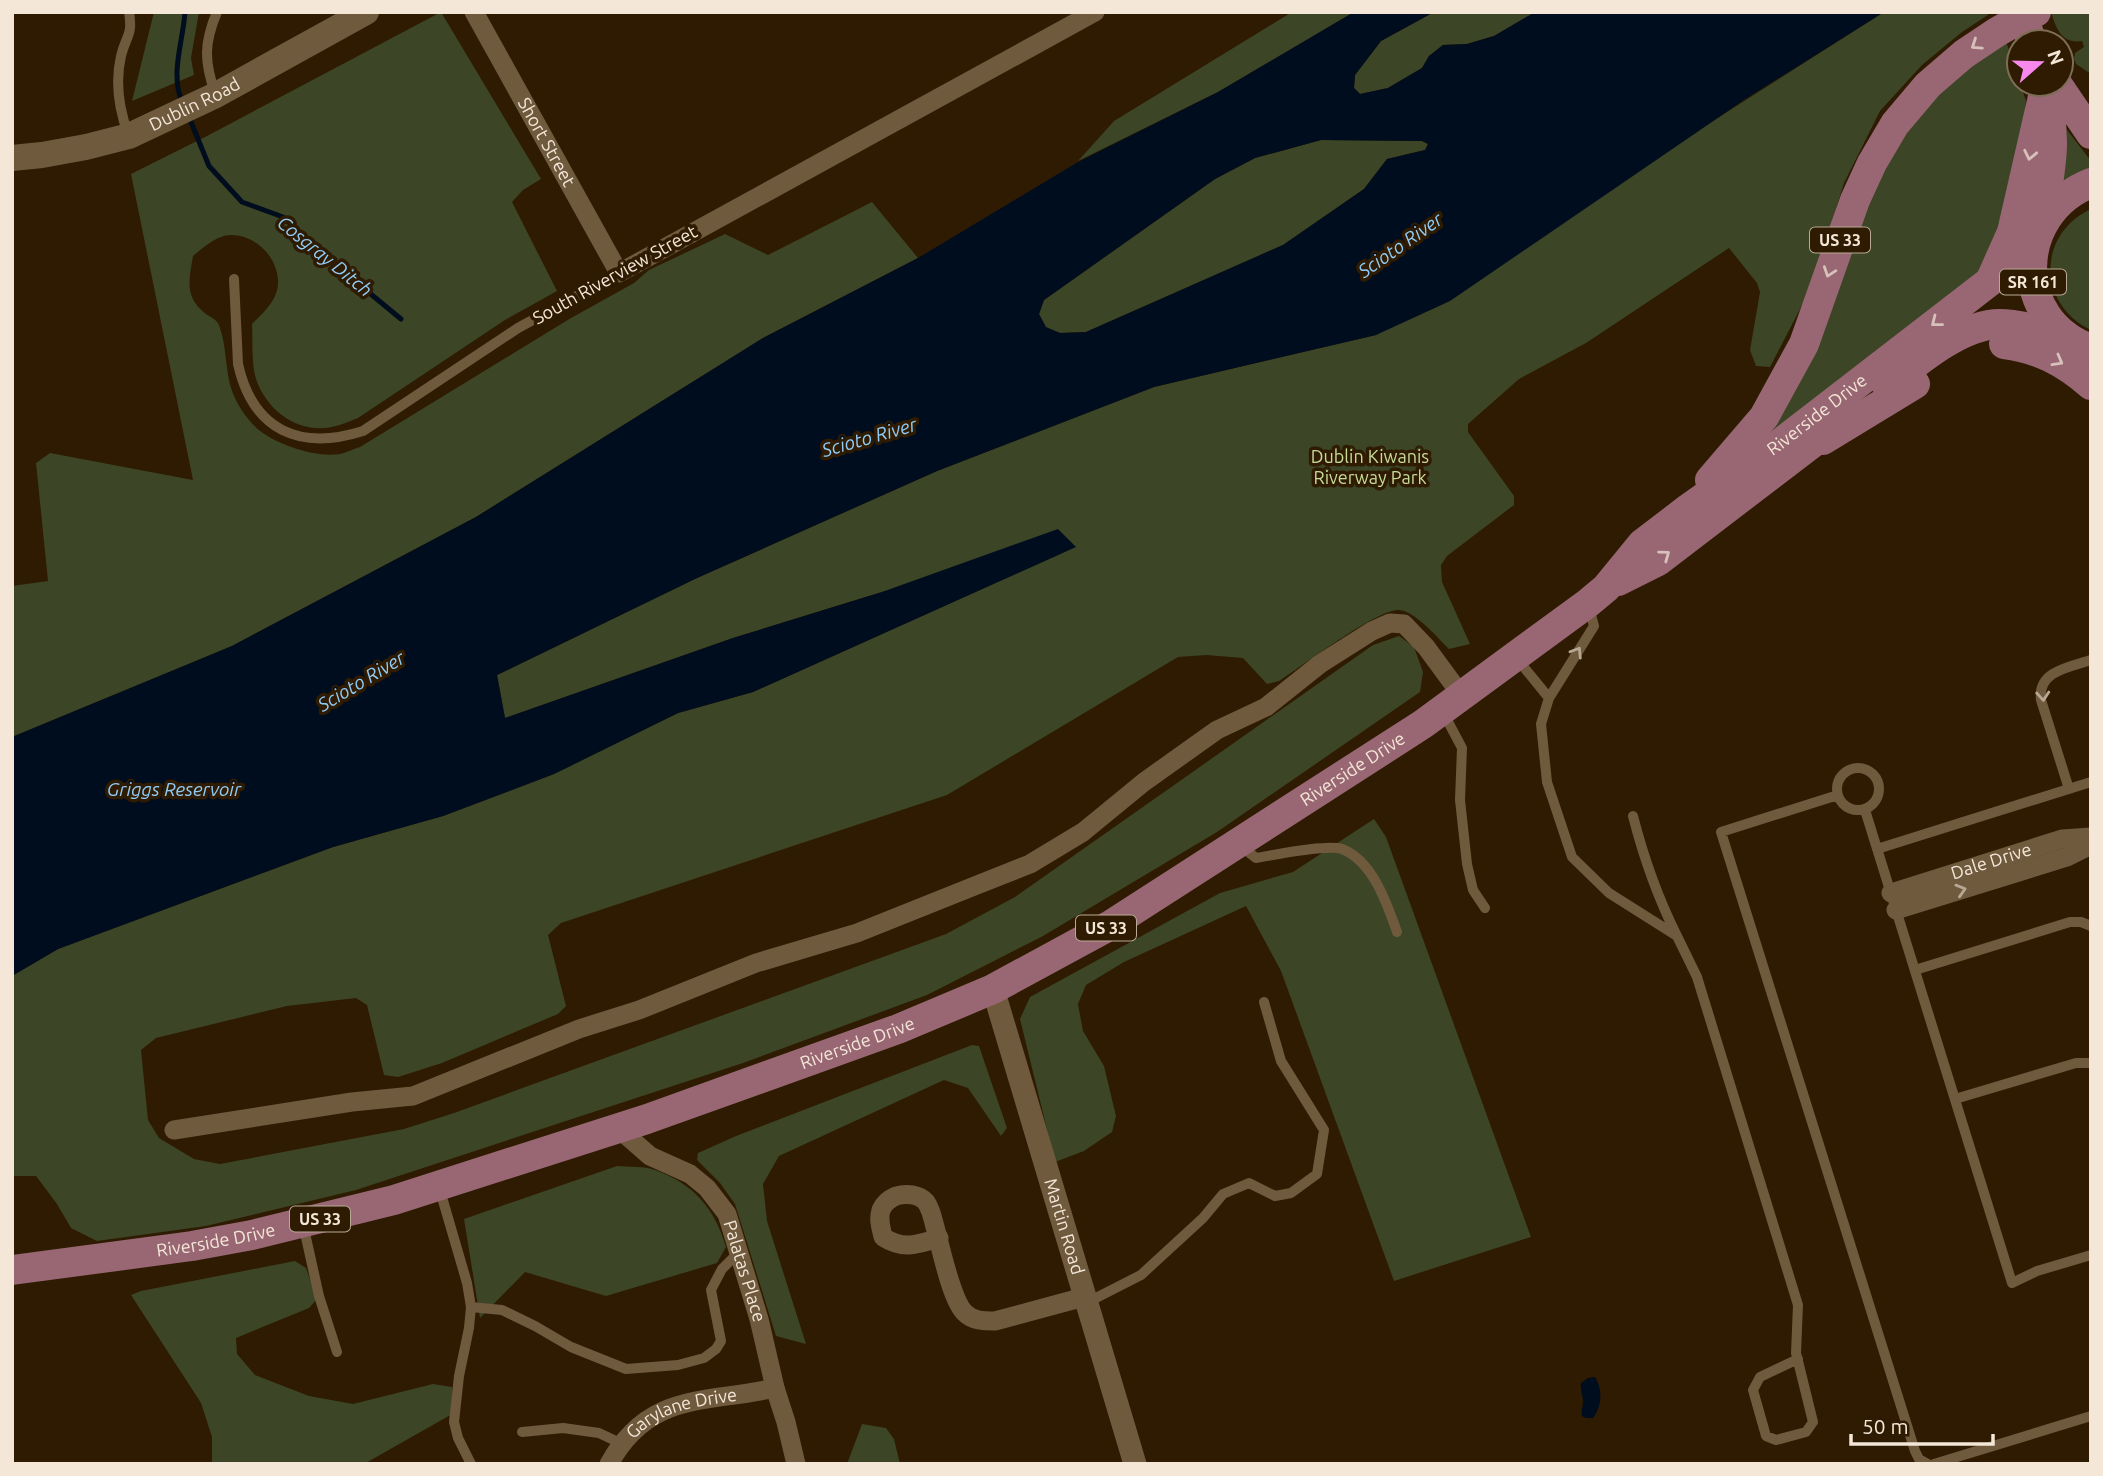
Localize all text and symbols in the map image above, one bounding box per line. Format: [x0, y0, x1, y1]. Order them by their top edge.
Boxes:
north arrow [2005, 28, 2075, 98]
one-way arrow [1971, 37, 1984, 50]
text: N [2043, 47, 2069, 68]
street label: Dublin Road [146, 73, 243, 134]
street label: Short Street [515, 94, 580, 190]
one-way arrow [2024, 149, 2039, 161]
water label: Scioto River [1353, 208, 1447, 283]
water label: Cosgray Ditch [273, 211, 377, 301]
street label: South Riverview Street [529, 221, 700, 328]
road number: US 33 [1810, 228, 1870, 252]
one-way arrow [1823, 265, 1837, 277]
road number: SR 161 [2000, 270, 2066, 294]
one-way arrow [1932, 313, 1944, 326]
one-way arrow [2050, 353, 2063, 366]
street label: Riverside Drive [1763, 369, 1870, 459]
water label: Scioto River [818, 413, 920, 461]
park label: Dublin Kiwanis Riverway Park [1311, 446, 1429, 487]
one-way arrow [1657, 551, 1670, 563]
water label: Scioto River [313, 646, 409, 716]
one-way arrow [1569, 647, 1582, 660]
one-way arrow [2035, 691, 2050, 702]
street label: Riverside Drive [1296, 727, 1408, 809]
water label: Griggs Reservoir [107, 778, 242, 800]
street label: Dale Drive [1948, 838, 2034, 883]
one-way arrow [1955, 883, 1967, 898]
road number: US 33 [1076, 916, 1136, 940]
street label: Riverside Drive [797, 1012, 917, 1072]
street label: Martin Road [1041, 1176, 1089, 1277]
road number: US 33 [290, 1206, 350, 1232]
street label: Palatas Place [720, 1218, 770, 1324]
street label: Riverside Drive [155, 1219, 277, 1260]
street label: Garylane Drive [621, 1384, 738, 1442]
scale bar [1851, 1402, 1993, 1446]
text: 50 m [1862, 1414, 1909, 1438]

